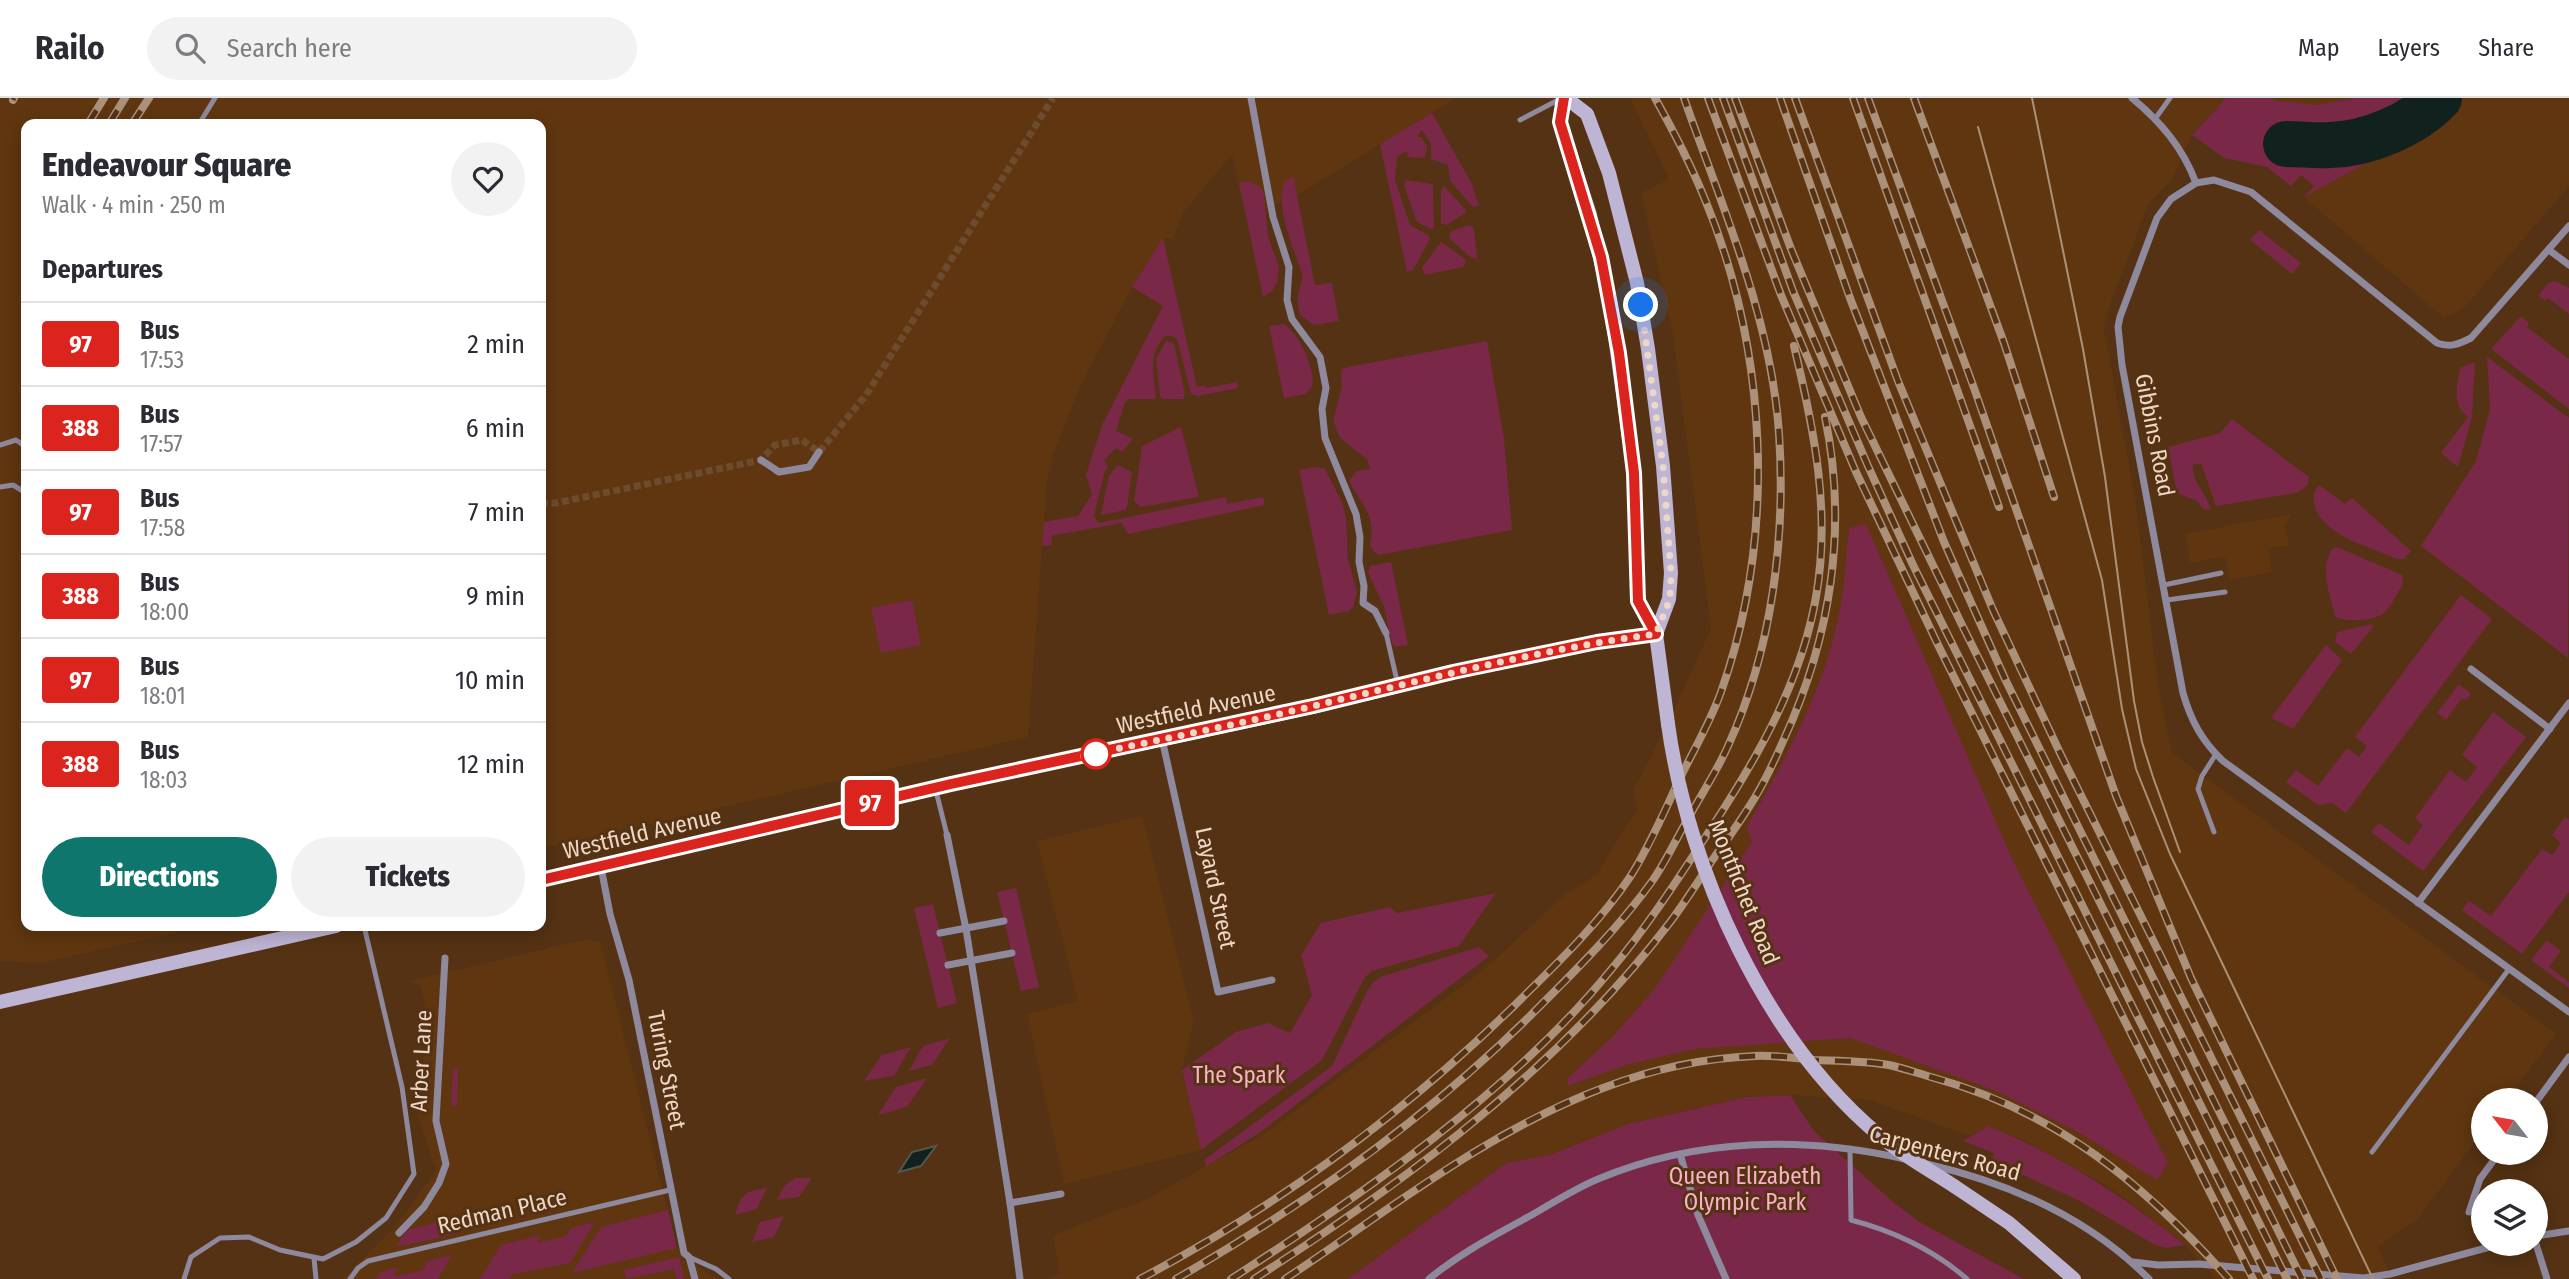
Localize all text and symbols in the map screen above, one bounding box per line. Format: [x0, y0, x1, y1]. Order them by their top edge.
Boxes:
search box [147, 17, 637, 80]
text: Railo [35, 28, 105, 68]
icon: search [171, 29, 209, 67]
text: Search here [227, 33, 352, 64]
text: Map [2298, 34, 2340, 62]
text: Layers [2378, 34, 2440, 62]
text: Share [2478, 34, 2534, 62]
button: heart [451, 142, 525, 216]
text: Endeavour Square [42, 145, 291, 185]
text: Walk · 4 min · 250 m [42, 191, 226, 219]
text: Departures [42, 254, 163, 285]
your location [1623, 287, 1658, 322]
text: Bus [140, 315, 179, 346]
text: 2 min [467, 329, 525, 360]
text: 97 [69, 330, 92, 358]
text: 17:53 [140, 346, 184, 374]
street label: Gibbins Road [2129, 371, 2181, 499]
text: Bus [140, 399, 179, 430]
text: 6 min [466, 413, 525, 444]
text: 388 [62, 414, 99, 442]
text: 17:57 [140, 430, 183, 458]
text: Bus [140, 483, 179, 514]
text: 7 min [468, 497, 525, 528]
text: 97 [69, 498, 92, 526]
text: 17:58 [140, 514, 185, 542]
text: Bus [140, 567, 179, 598]
text: 9 min [466, 581, 525, 612]
text: 388 [62, 582, 99, 610]
text: 18:00 [140, 598, 189, 626]
text: Bus [140, 651, 179, 682]
text: 10 min [455, 665, 525, 696]
text: 97 [69, 666, 92, 694]
street label: Westfield Avenue [1114, 678, 1278, 740]
text: 18:01 [140, 682, 186, 710]
text: Bus [140, 735, 179, 766]
unlabelled marker [1081, 739, 1111, 769]
text: 12 min [457, 749, 525, 780]
text: 388 [62, 750, 99, 778]
text: 18:03 [140, 766, 187, 794]
line badge: 97 [838, 780, 902, 826]
text: 97 [859, 789, 881, 817]
street label: Westfield Avenue [560, 801, 724, 865]
street label: Montfichet Road [1702, 815, 1786, 969]
street label: Layard Street [1189, 825, 1243, 952]
button: Directions [42, 837, 277, 917]
button: Tickets [291, 837, 525, 917]
street label: Turing Street [642, 1008, 692, 1132]
street label: Arber Lane [404, 1009, 438, 1113]
park label: The Spark [1193, 1061, 1286, 1089]
north arrow [2471, 1088, 2548, 1166]
map controls [2471, 1088, 2548, 1256]
street label: Carpenters Road [1866, 1119, 2024, 1187]
park label: Queen Elizabeth Olympic Park [1669, 1162, 1821, 1216]
button: layers [2471, 1179, 2548, 1256]
street label: Redman Place [434, 1182, 570, 1240]

